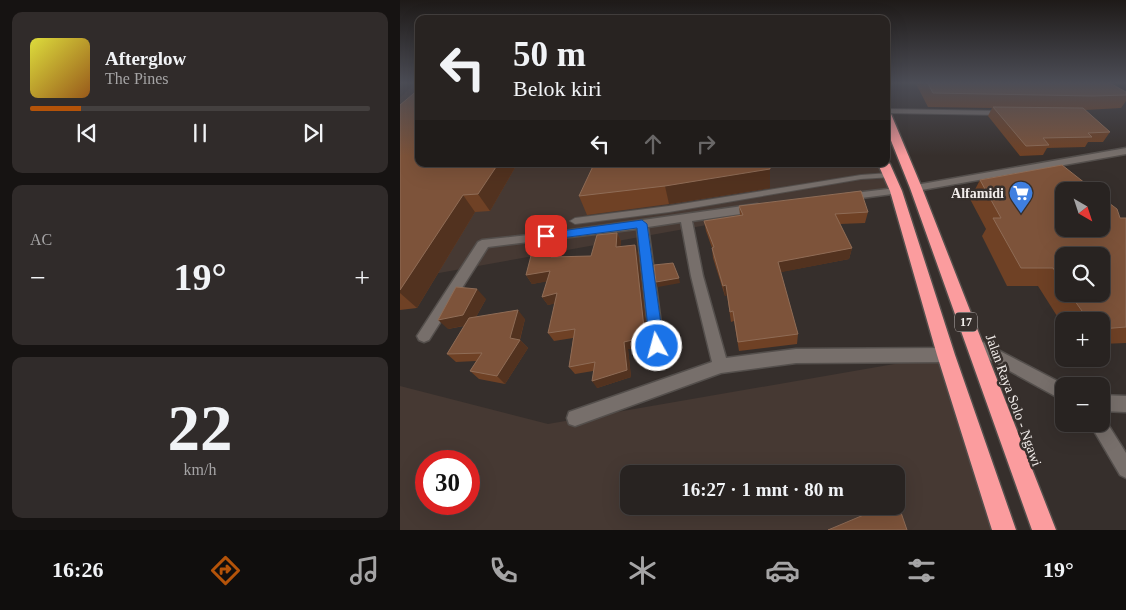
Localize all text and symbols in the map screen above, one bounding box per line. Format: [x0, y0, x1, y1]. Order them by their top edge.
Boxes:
icon: left [430, 35, 495, 100]
text: 50 m [513, 35, 586, 74]
text: Afterglow [105, 48, 186, 69]
text: The Pines [105, 70, 169, 87]
text: Belok kiri [513, 76, 602, 101]
icon: previous [73, 119, 101, 147]
icon: pause [186, 119, 214, 147]
icon: next [299, 119, 327, 147]
icon: left [586, 130, 614, 158]
icon: ahead [639, 130, 667, 158]
icon: right [692, 130, 720, 158]
supermarket icon: Alfamidi [1008, 180, 1034, 214]
north arrow [1055, 182, 1110, 238]
map controls [1055, 182, 1110, 432]
place label: Alfamidi [951, 186, 1004, 201]
pin [525, 215, 567, 257]
icon: arrive [532, 222, 560, 250]
text: AC [30, 231, 52, 248]
button: search [1055, 247, 1110, 302]
text: 19° [173, 256, 227, 298]
text: − [30, 262, 46, 293]
text: + [354, 262, 370, 293]
button: + [1055, 312, 1110, 367]
road number: 17 [955, 313, 977, 332]
position arrow [630, 319, 682, 371]
street label: Jalan Raya Solo - Ngawi [983, 332, 1044, 468]
button: − [1055, 377, 1110, 432]
text: 22 [168, 392, 233, 464]
speed limit sign: 30 [415, 450, 480, 515]
text: km/h [184, 461, 216, 478]
text: 16:27 · 1 mnt · 80 m [681, 479, 844, 500]
icon: directions [208, 553, 243, 588]
icon: music [347, 553, 382, 588]
icon: phone [486, 553, 521, 588]
icon: climate [625, 553, 660, 588]
icon: car [765, 553, 800, 588]
icon: filters [904, 553, 939, 588]
text: 16:26 [52, 557, 103, 582]
text: 19° [1043, 557, 1074, 582]

